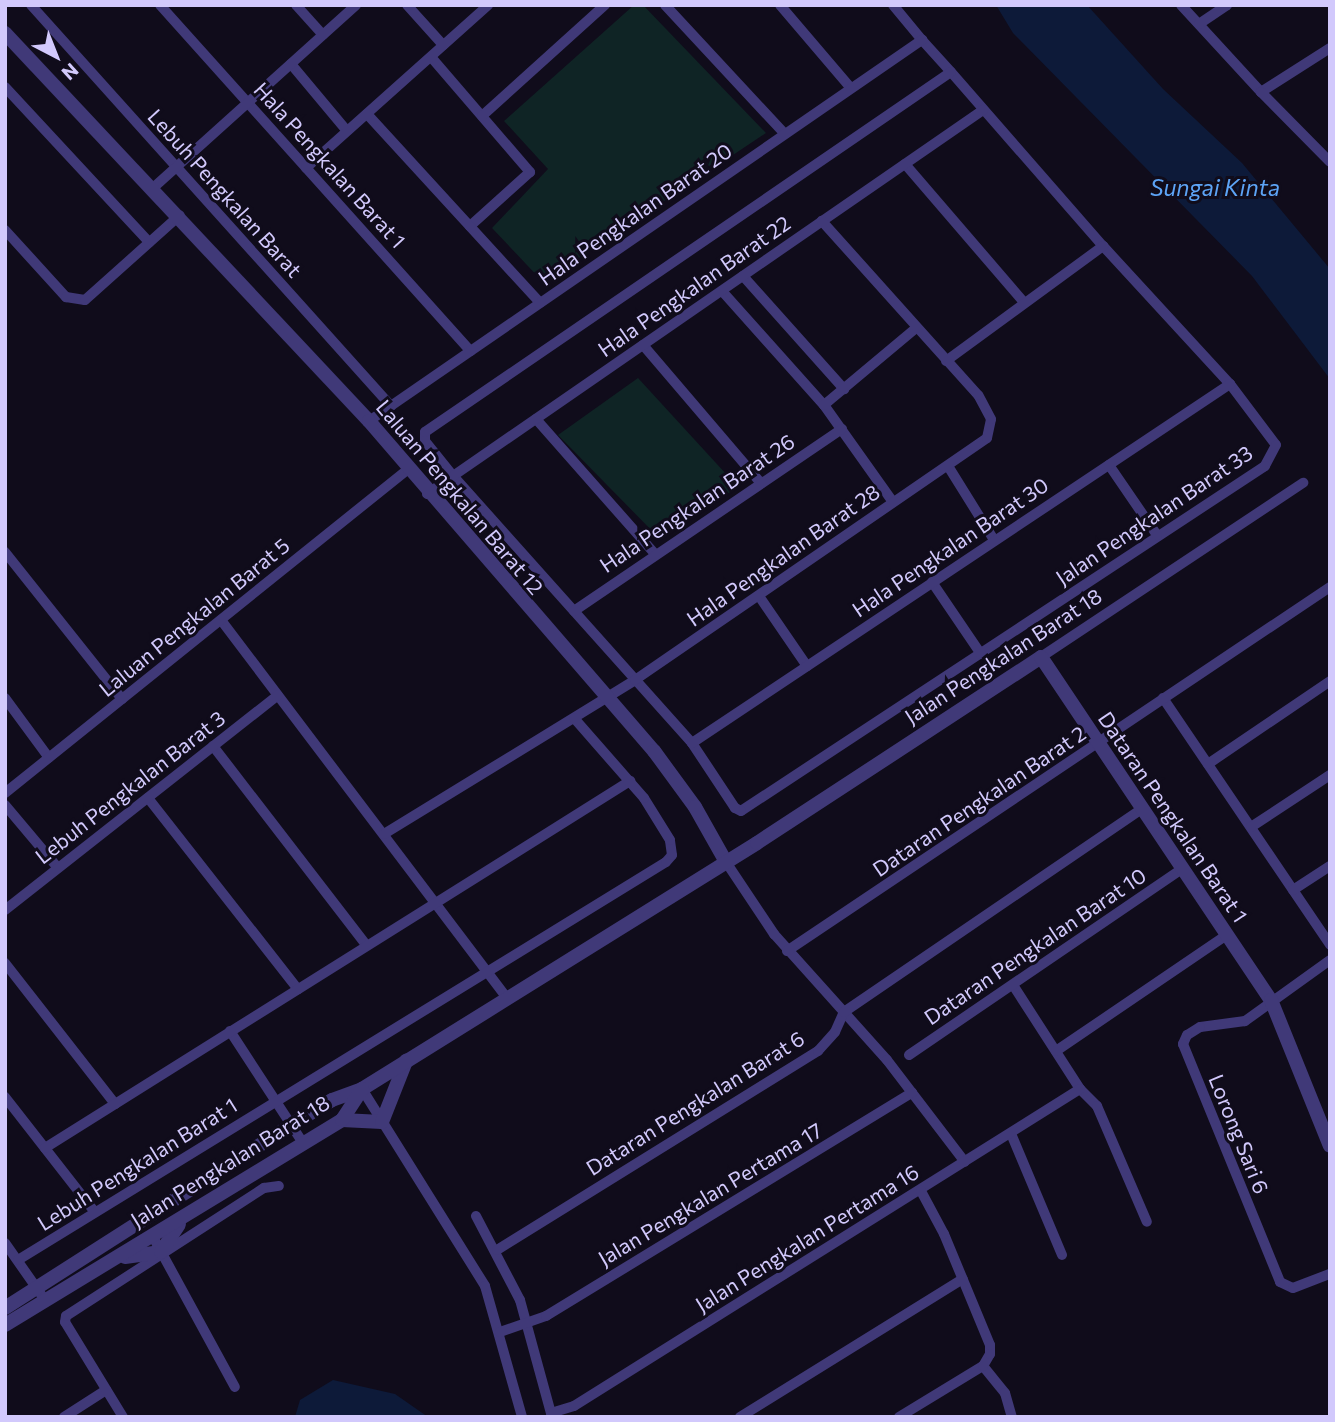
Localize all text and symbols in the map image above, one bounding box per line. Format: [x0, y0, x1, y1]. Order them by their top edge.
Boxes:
north arrow [21, 21, 91, 91]
text: N [57, 59, 83, 85]
street label: Hala Pengkalan Barat 1 [249, 77, 411, 253]
street label: Lebuh Pengkalan Barat [143, 104, 307, 282]
street label: Hala Pengkalan Barat 20 [533, 138, 737, 290]
water label: Sungai Kinta [1150, 173, 1280, 201]
street label: Hala Pengkalan Barat 22 [593, 210, 795, 362]
street label: Laluan Pengkalan Barat 12 [371, 395, 549, 599]
street label: Hala Pengkalan Barat 26 [595, 428, 799, 578]
street label: Jalan Pengkalan Barat 33 [1051, 440, 1257, 590]
street label: Hala Pengkalan Barat 30 [847, 472, 1053, 622]
street label: Hala Pengkalan Barat 28 [682, 479, 884, 631]
street label: Laluan Pengkalan Barat 5 [94, 532, 294, 702]
street label: Jalan Pengkalan Barat 18 [900, 583, 1106, 729]
street label: Lebuh Pengkalan Barat 3 [30, 705, 230, 869]
street label: Dataran Pengkalan Barat 1 [1093, 707, 1253, 927]
street label: Dataran Pengkalan Barat 2 [868, 720, 1090, 882]
street label: Dataran Pengkalan Barat 10 [919, 862, 1151, 1030]
street label: Dataran Pengkalan Barat 6 [581, 1025, 809, 1181]
street label: Lorong Sari 6 [1204, 1071, 1274, 1197]
street label: Jalan Pengkalan Barat 18 [126, 1089, 334, 1233]
street label: Lebuh Pengkalan Barat 1 [33, 1092, 241, 1236]
street label: Jalan Pengkalan Pertama 17 [593, 1117, 827, 1271]
street label: Jalan Pengkalan Pertama 16 [691, 1159, 923, 1317]

